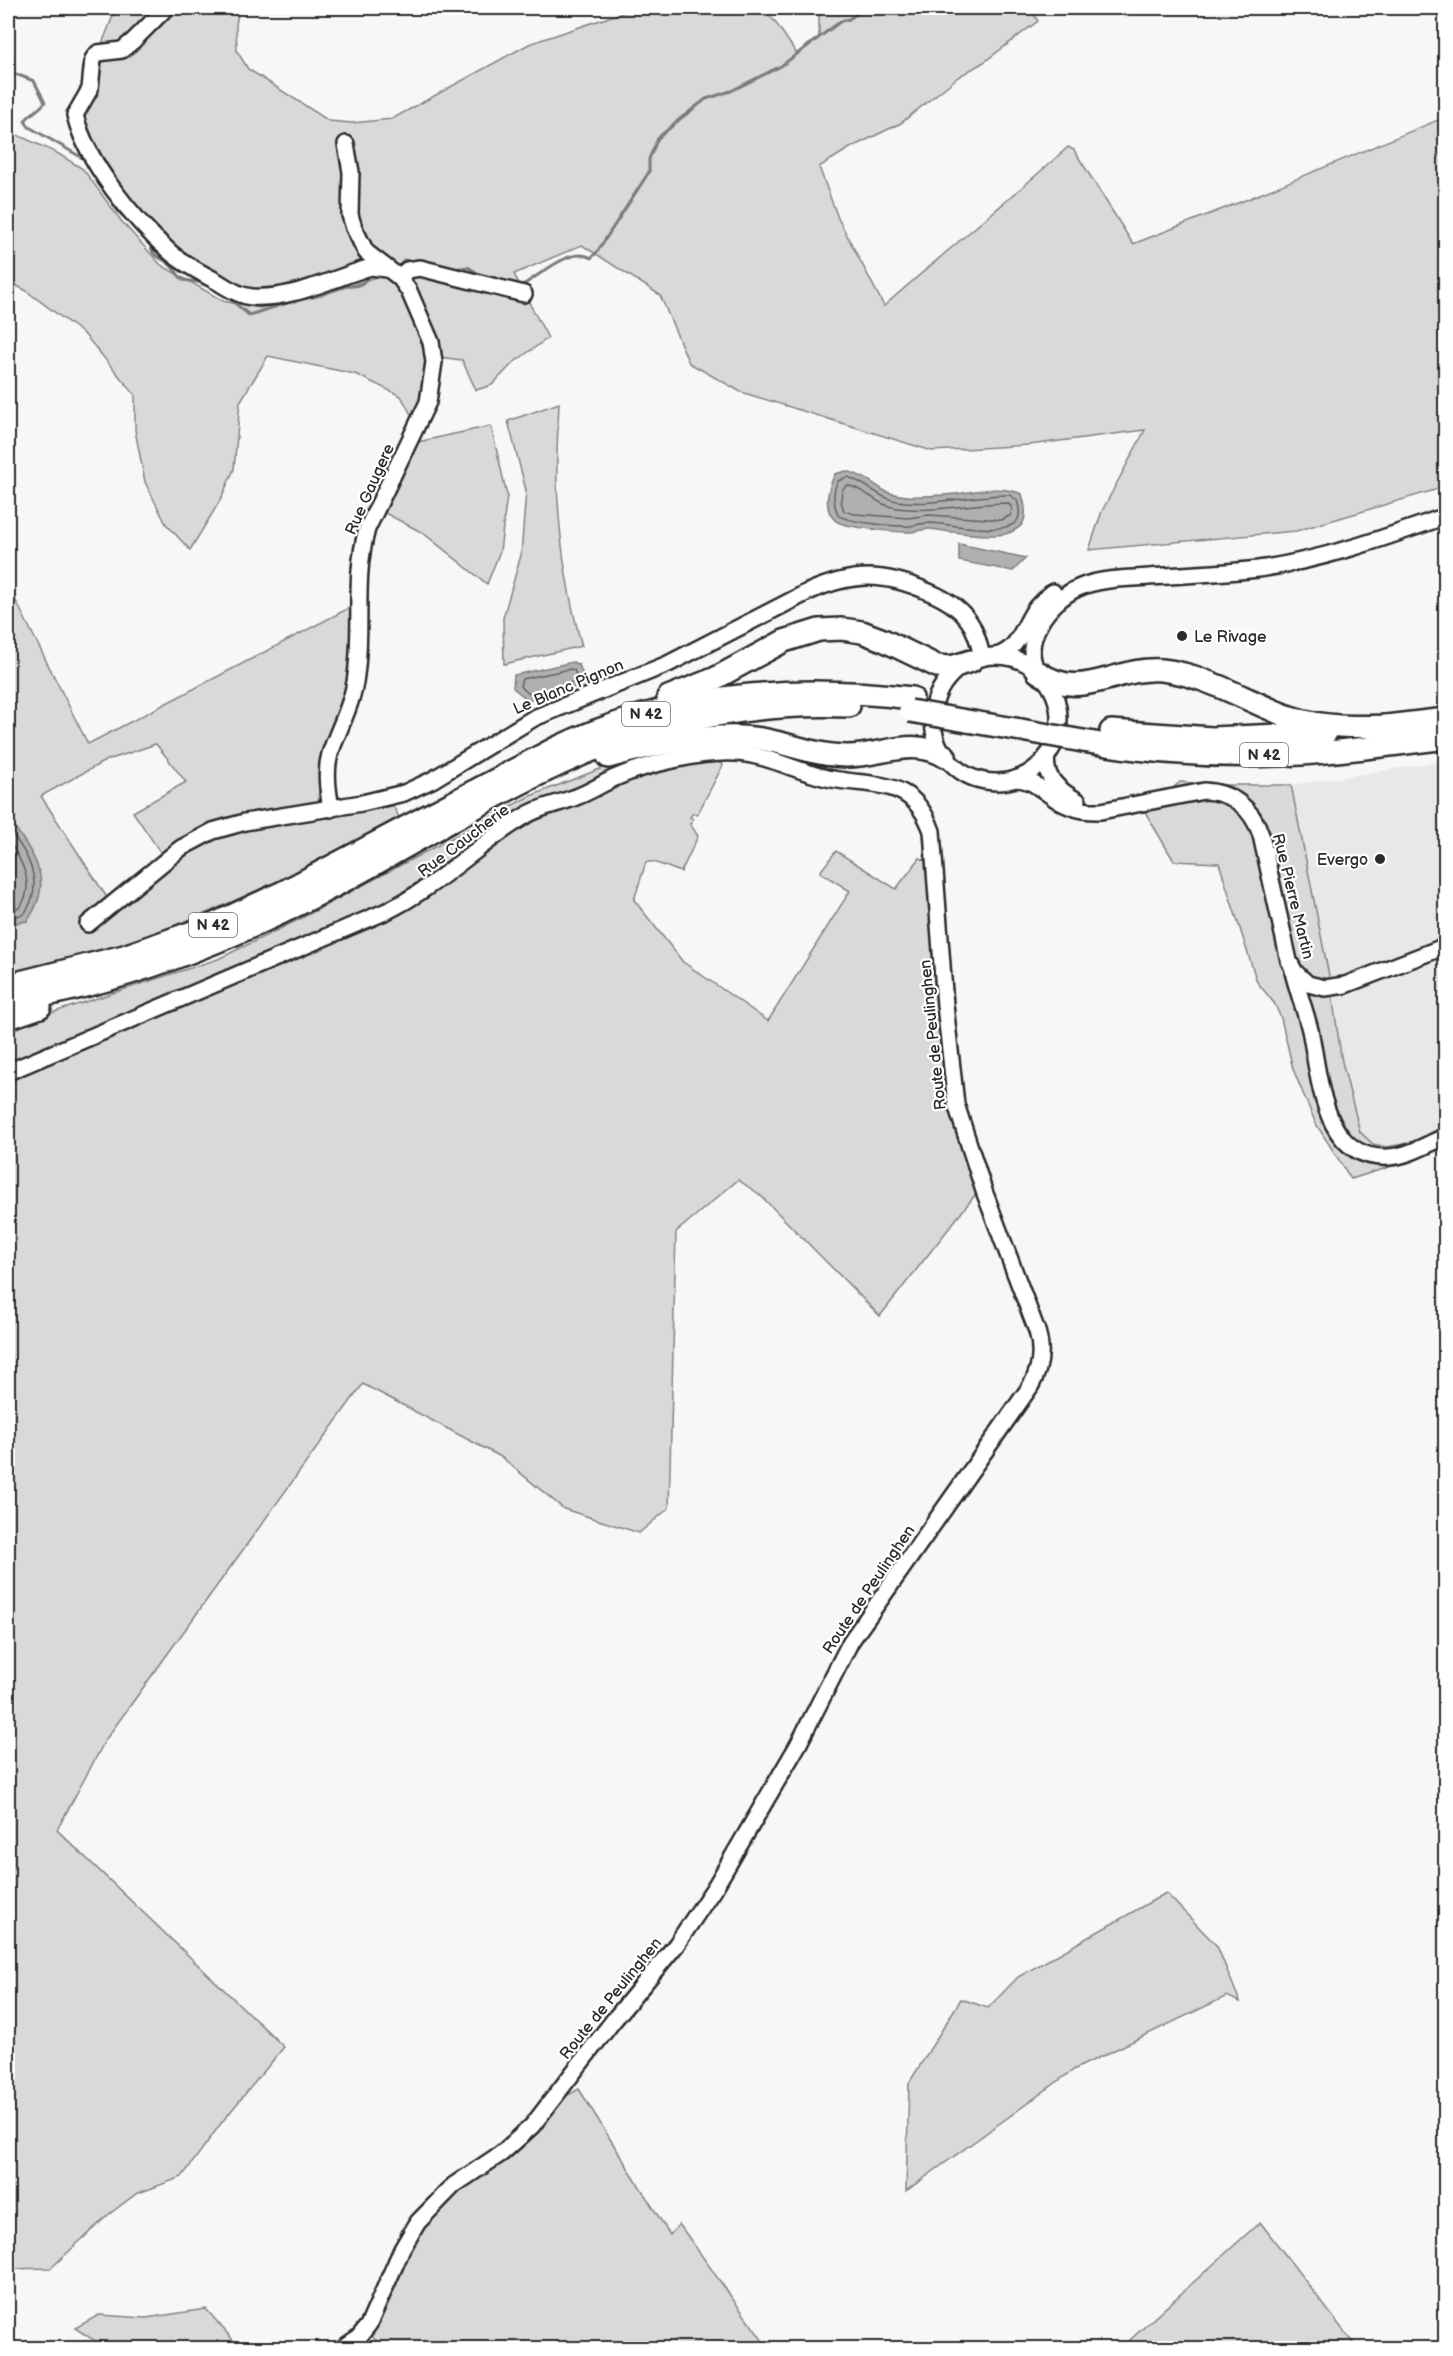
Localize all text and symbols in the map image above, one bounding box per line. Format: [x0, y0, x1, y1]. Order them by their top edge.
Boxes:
street label: Rue Gaugere [342, 441, 399, 538]
place label: Le Rivage [1194, 628, 1267, 647]
marker: Le Rivage [1175, 629, 1189, 643]
street label: Le Blanc Pignon [511, 656, 627, 719]
road number: N 42 [622, 702, 670, 726]
road number: N 42 [1240, 743, 1288, 767]
street label: Rue Caucherie [415, 800, 514, 882]
street label: Rue Pierre Martin [1268, 832, 1317, 961]
place label: Evergo [1317, 851, 1368, 870]
marker: Evergo [1373, 852, 1387, 866]
road number: N 42 [189, 913, 237, 937]
street label: Route de Peulinghen [916, 959, 951, 1111]
street label: Route de Peulinghen [819, 1522, 919, 1658]
street label: Route de Peulinghen [556, 1934, 666, 2064]

